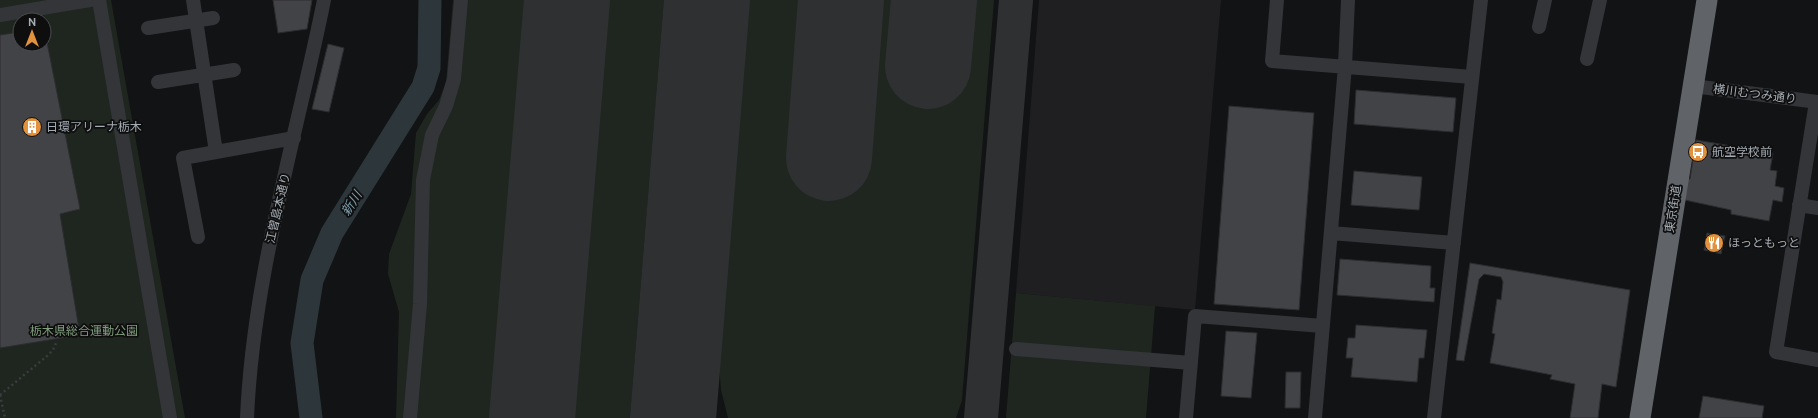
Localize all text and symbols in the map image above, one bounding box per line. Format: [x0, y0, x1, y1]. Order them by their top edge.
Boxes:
north arrow [12, 12, 52, 52]
text: N [28, 16, 36, 28]
street label: 横川むつみ通り [1713, 82, 1798, 105]
building icon: 日環アリーナ栃木 [21, 116, 43, 138]
place label: 日環アリーナ栃木 [46, 120, 142, 133]
bus stop icon: 航空学校前 [1687, 141, 1709, 163]
place label: 航空学校前 [1712, 145, 1772, 158]
street label: 江曽島本通り [263, 171, 292, 244]
street label: 東京街道 [1662, 184, 1683, 234]
water label: 新川 [338, 187, 365, 218]
restaurant icon: ほっともっと [1703, 232, 1725, 254]
place label: ほっともっと [1728, 236, 1800, 249]
park label: 栃木県総合運動公園 [30, 324, 138, 337]

